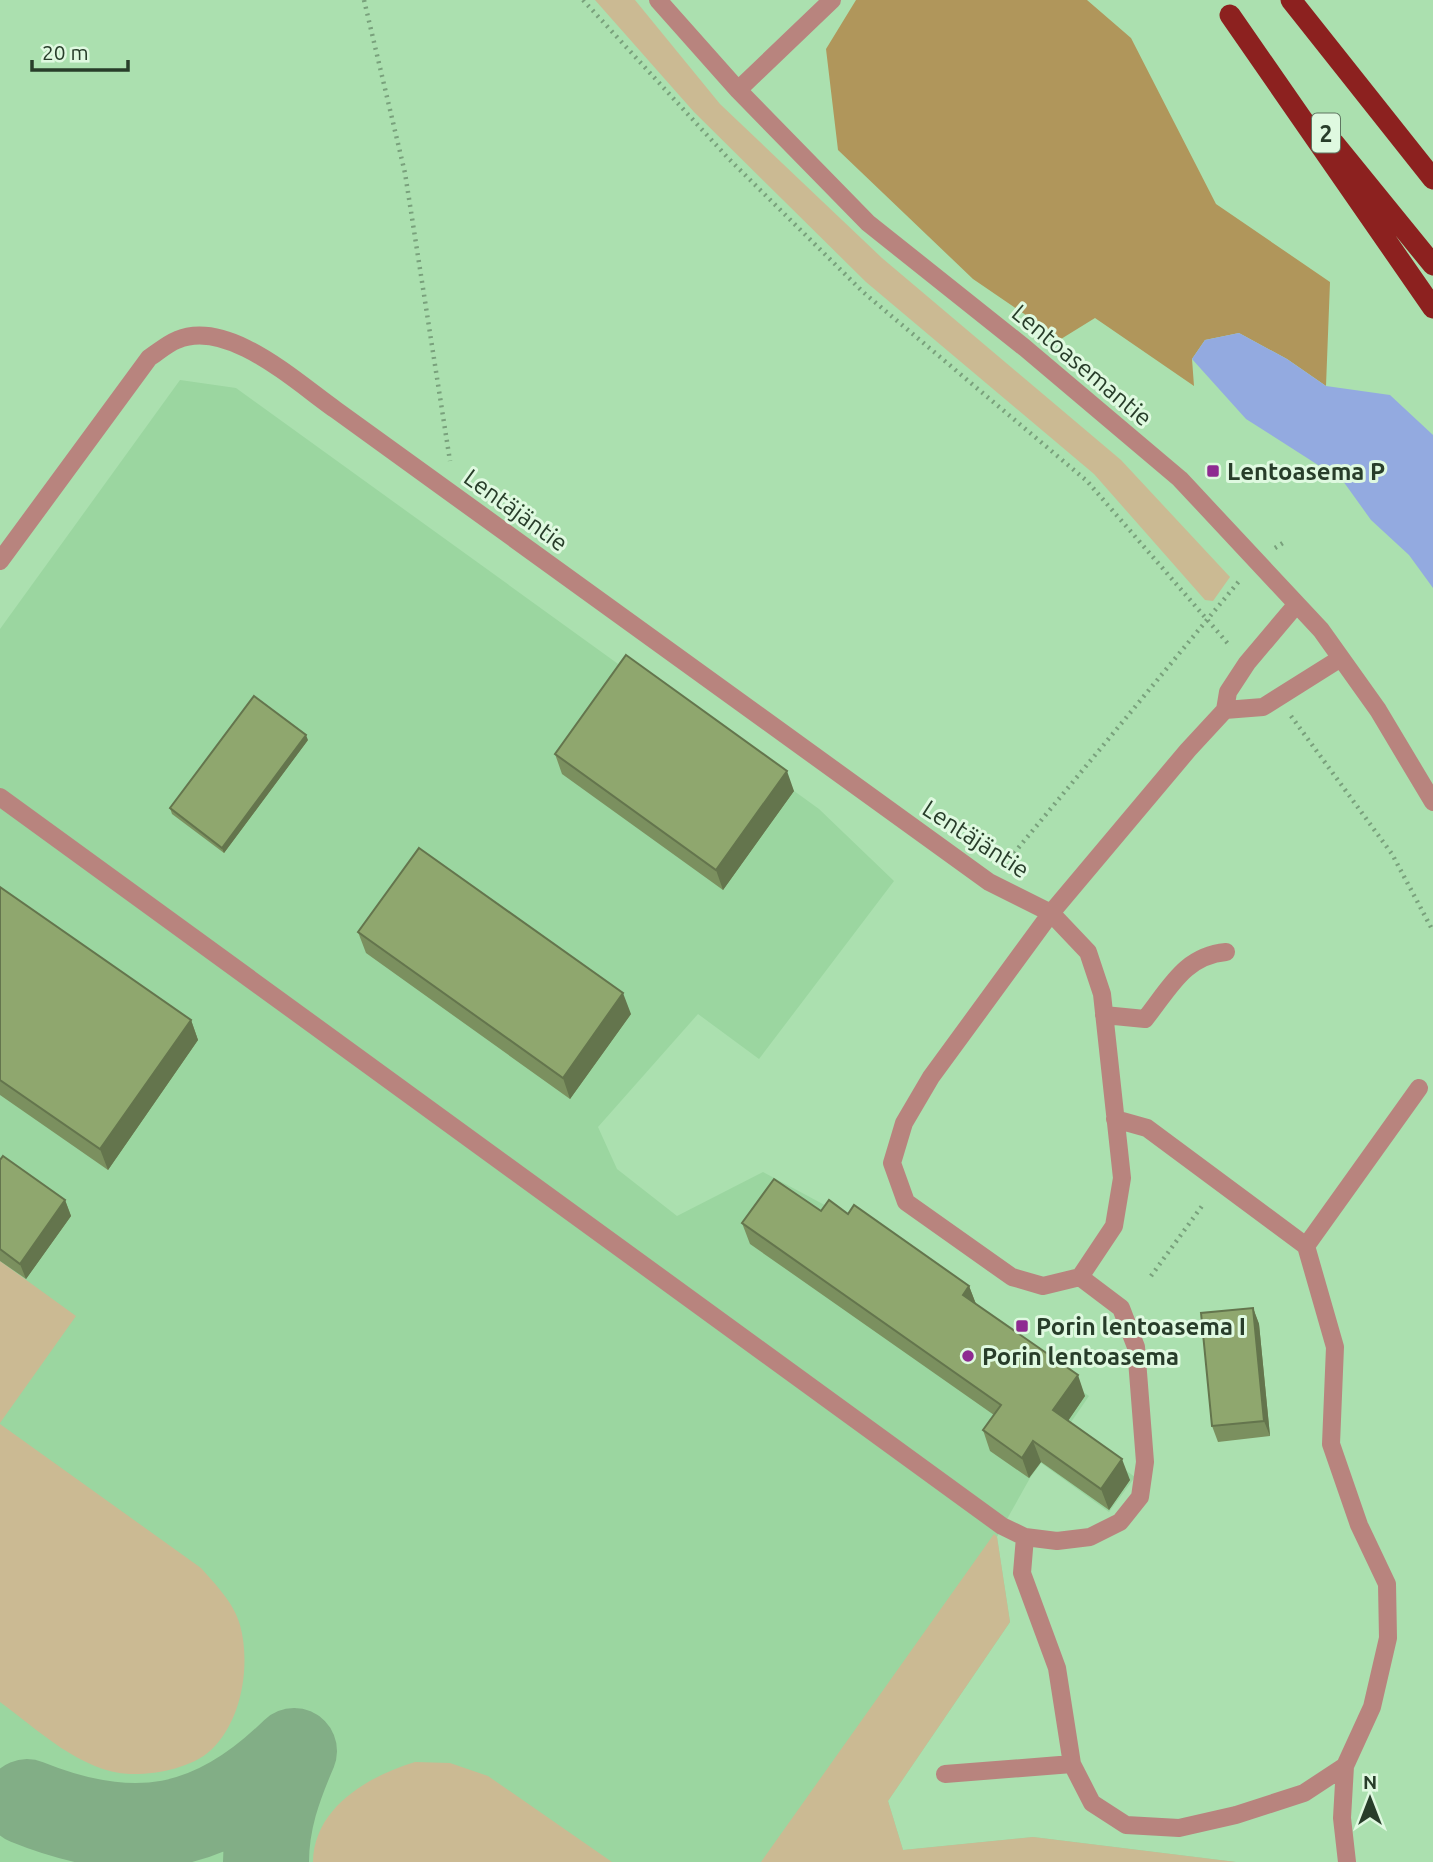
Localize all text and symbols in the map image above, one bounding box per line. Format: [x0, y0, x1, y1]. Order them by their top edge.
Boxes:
scale bar [32, 28, 128, 72]
text: 20 m [42, 40, 89, 64]
road number: 2 [1312, 114, 1340, 152]
street label: Lentoasemantie [1007, 299, 1157, 431]
place label: Lentoasema P [1227, 458, 1385, 485]
street label: Lentäjäntie [459, 463, 573, 557]
marker: Lentoasema P [1205, 463, 1221, 479]
street label: Lentäjäntie [918, 795, 1034, 883]
place label: Porin lentoasema I [1036, 1313, 1246, 1340]
marker: Porin lentoasema I [1014, 1318, 1030, 1334]
place label: Porin lentoasema [982, 1343, 1179, 1370]
marker: Porin lentoasema [960, 1348, 976, 1364]
north arrow [1335, 1764, 1405, 1834]
text: N [1363, 1771, 1377, 1793]

